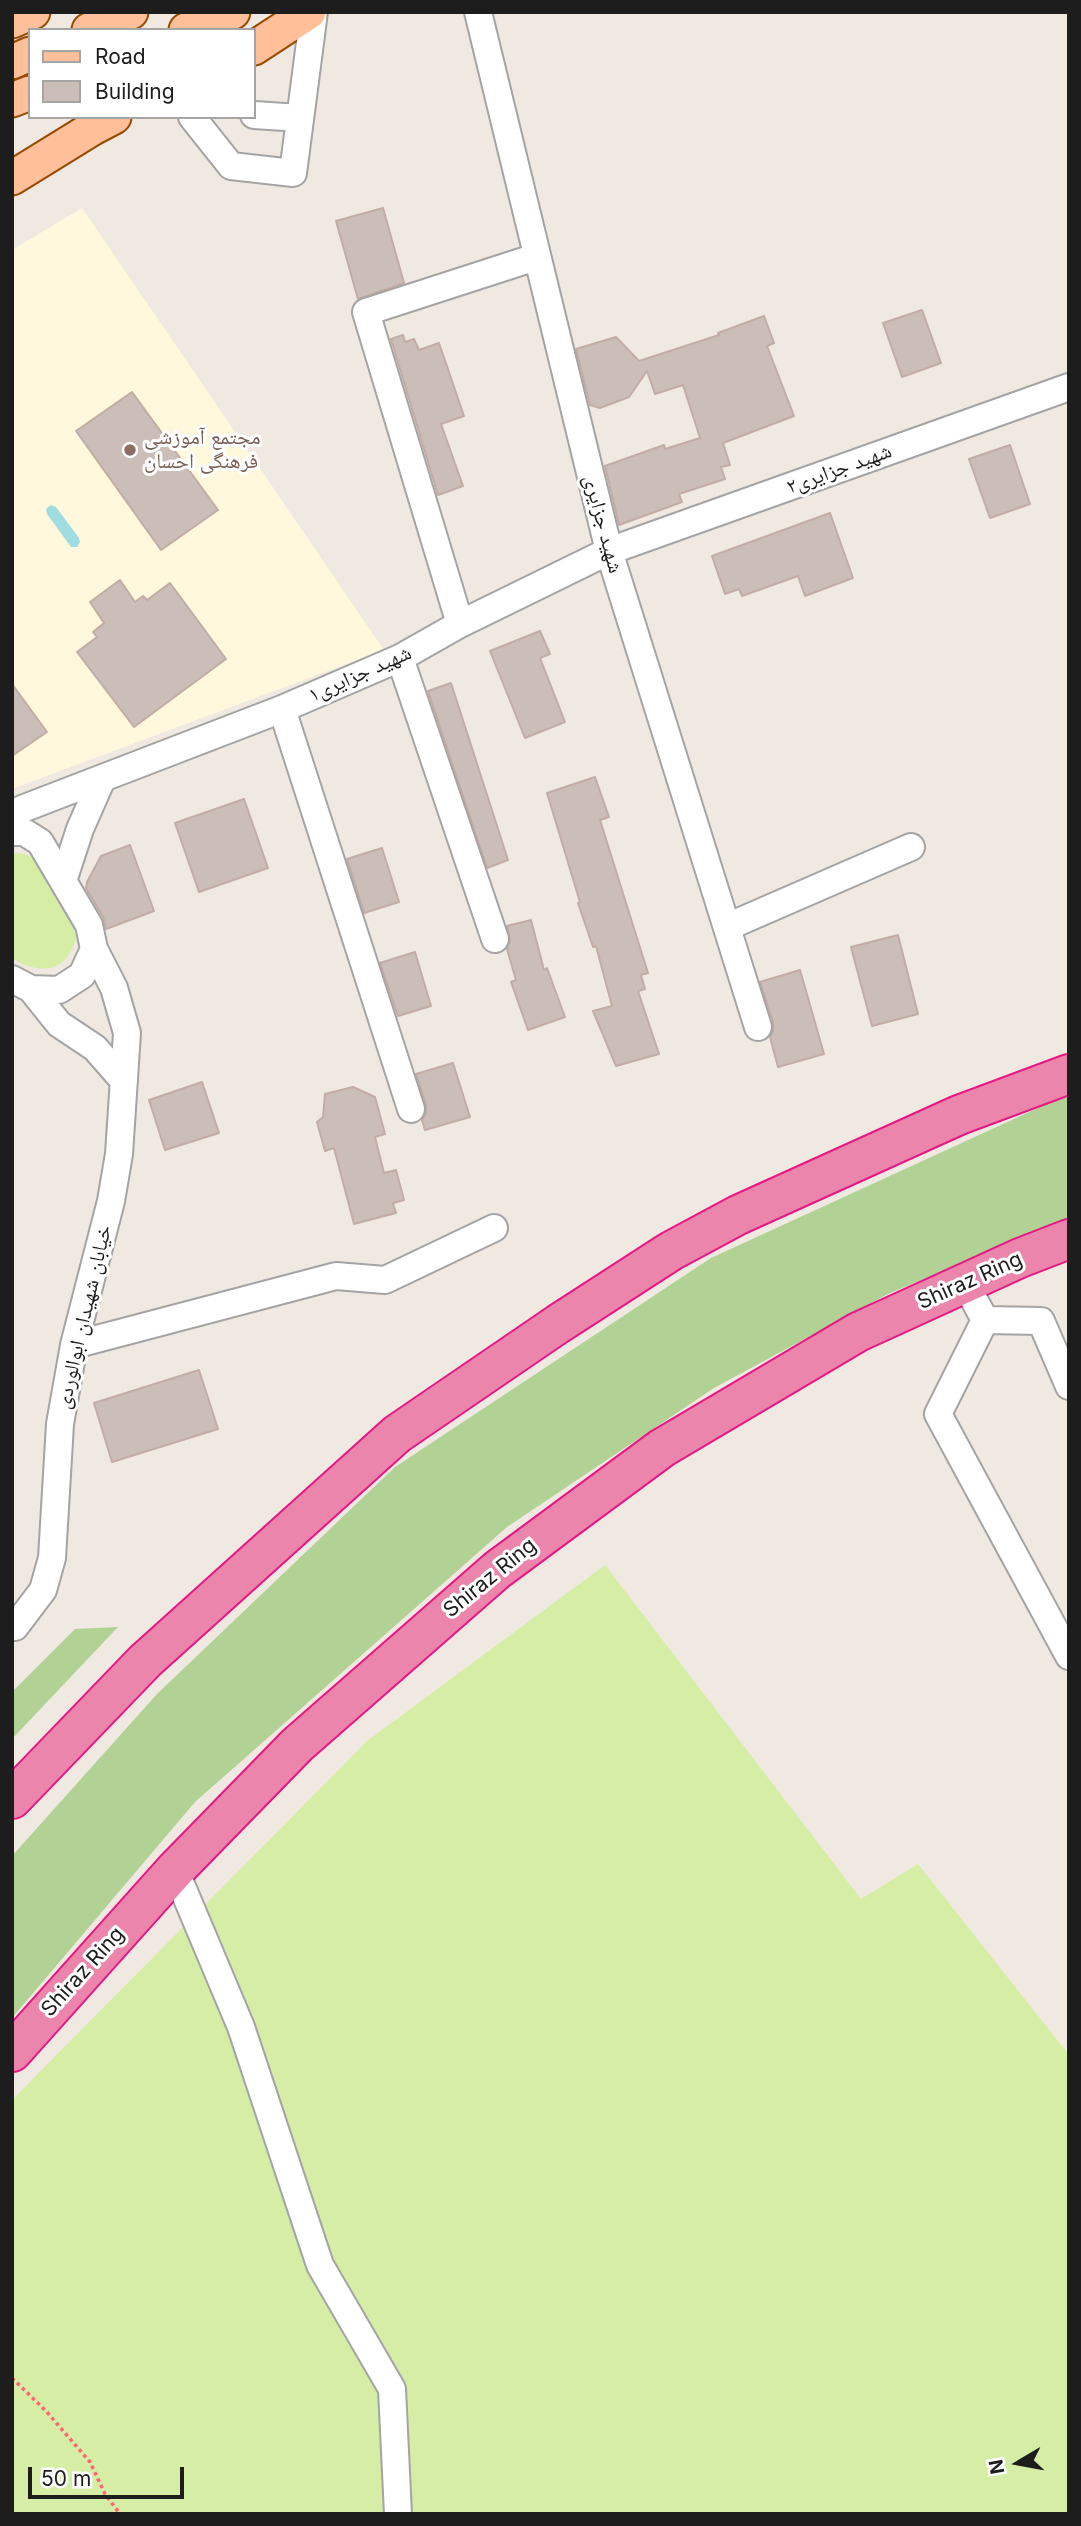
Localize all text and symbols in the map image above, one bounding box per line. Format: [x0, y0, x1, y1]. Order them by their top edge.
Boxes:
legend [28, 28, 256, 119]
text: Road [95, 44, 146, 69]
text: Building [95, 79, 175, 104]
place label: مجتمع آموزشی فرهنگی احسان [144, 425, 260, 475]
street label: شهید جزایری۲ [783, 438, 895, 500]
marker: مجتمع آموزشی فرهنگی احسان [122, 442, 138, 458]
street label: شهید جزایری [578, 472, 628, 576]
street label: شهید جزایری۱ [305, 640, 415, 708]
street label: خیابان شهیدان ابوالوردی [51, 1223, 117, 1411]
street label: Shiraz Ring [914, 1247, 1026, 1315]
street label: Shiraz Ring [439, 1533, 541, 1623]
street label: Shiraz Ring [36, 1922, 130, 2022]
north arrow [983, 2428, 1053, 2498]
scale bar [32, 2452, 187, 2496]
text: N [984, 2458, 1009, 2476]
text: 50 m [41, 2466, 91, 2491]

